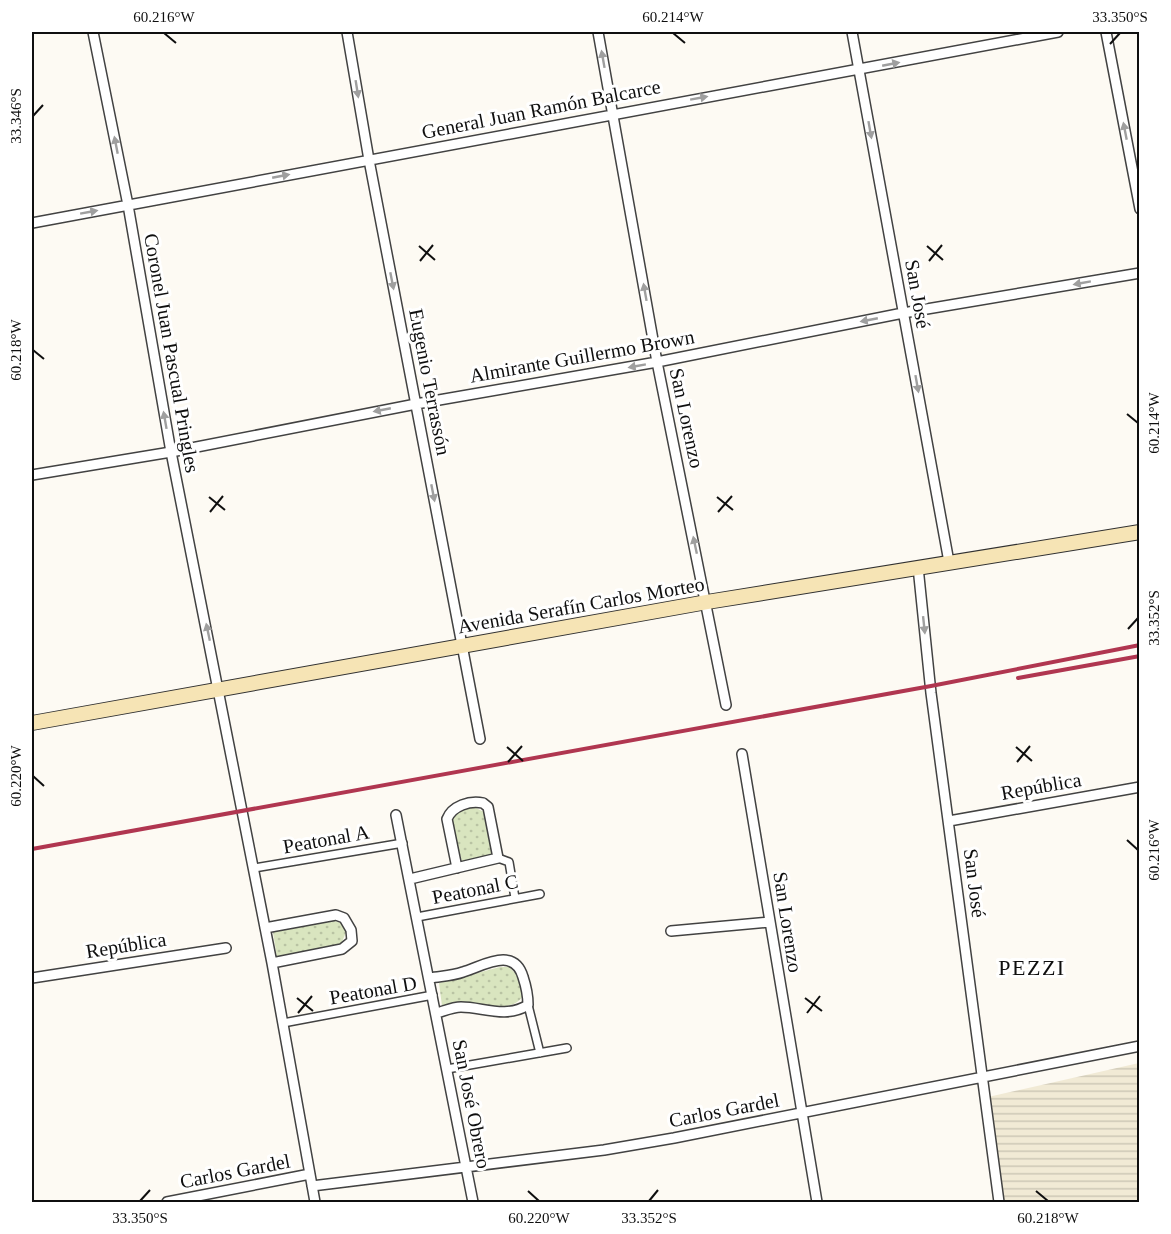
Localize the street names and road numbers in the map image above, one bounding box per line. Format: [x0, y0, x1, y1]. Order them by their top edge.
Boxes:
street label: General Juan Ramón Balcarce [420, 75, 662, 143]
street label: Coronel Juan Pascual Pringles [139, 232, 204, 475]
street label: San José [901, 258, 935, 330]
street label: Eugenio Terrassón [404, 307, 455, 457]
street label: Almirante Guillermo Brown [468, 325, 696, 387]
street label: San Lorenzo [666, 366, 708, 470]
street label: Avenida Serafín Carlos Morteo [456, 572, 706, 638]
street label: República [999, 768, 1083, 805]
street label: Peatonal A [281, 820, 371, 857]
street label: San José [960, 847, 990, 919]
street label: Peatonal C [430, 870, 520, 908]
street label: San Lorenzo [769, 870, 807, 974]
street label: República [84, 928, 168, 963]
street label: Peatonal D [328, 971, 418, 1009]
street label: San José Obrero [449, 1038, 495, 1170]
street label: Carlos Gardel [667, 1088, 781, 1131]
street label: Carlos Gardel [178, 1149, 292, 1192]

